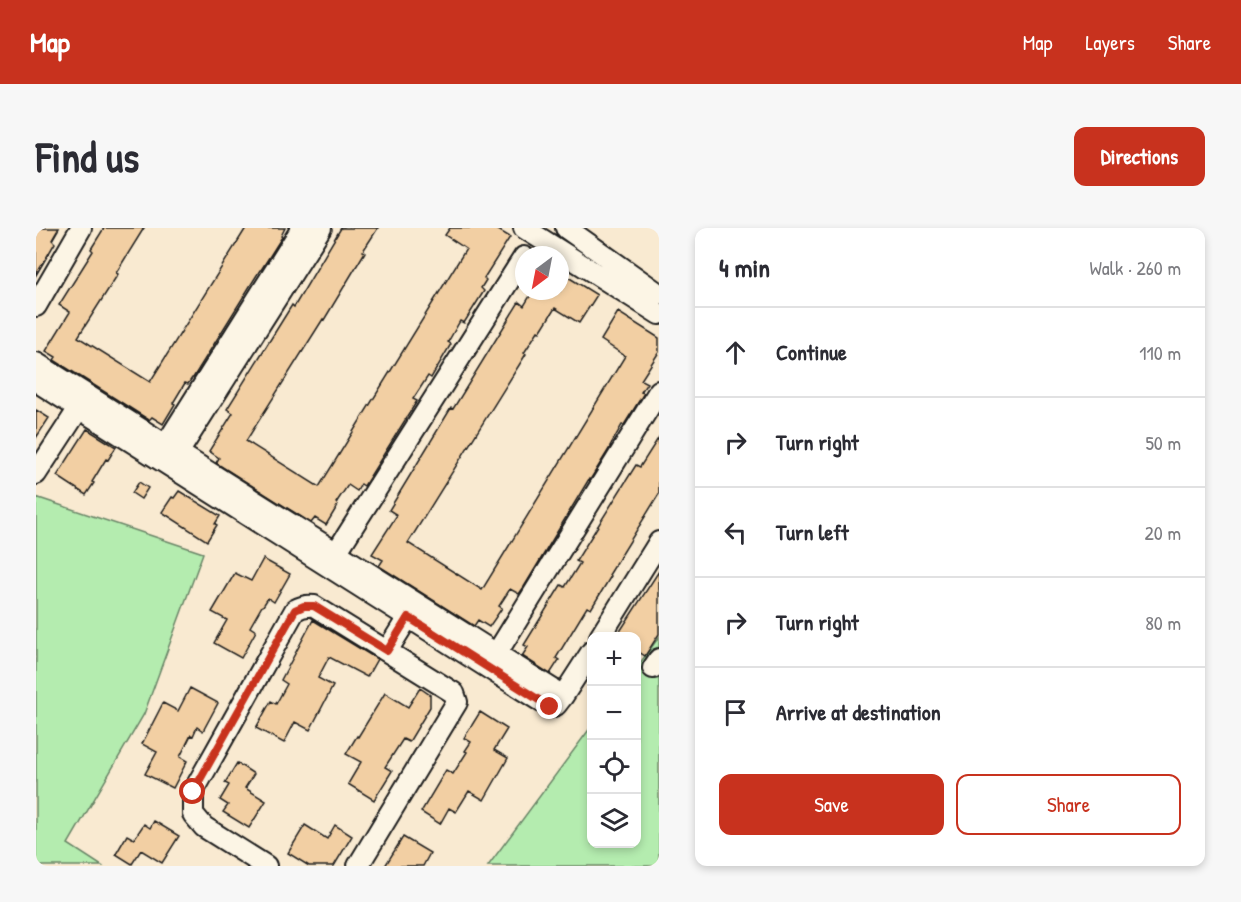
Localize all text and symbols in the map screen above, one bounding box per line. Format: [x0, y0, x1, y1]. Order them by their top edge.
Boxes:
text: Map [30, 23, 70, 61]
text: Map [1023, 28, 1052, 57]
text: Layers [1085, 28, 1135, 57]
text: Share [1168, 28, 1211, 57]
button: Directions [1074, 127, 1205, 186]
text: Find us [36, 128, 139, 185]
north arrow [515, 246, 569, 300]
text: 4 min [719, 250, 770, 285]
text: Walk · 260 m [1090, 254, 1181, 281]
icon: ahead [719, 336, 752, 369]
text: Continue [776, 337, 847, 367]
text: 110 m [1139, 339, 1181, 366]
icon: right [719, 426, 752, 459]
text: Turn right [776, 427, 859, 457]
text: 50 m [1145, 429, 1181, 456]
icon: left [719, 516, 752, 549]
text: Turn left [776, 517, 849, 547]
text: 20 m [1144, 519, 1181, 546]
icon: right [719, 606, 752, 639]
text: Turn right [776, 607, 859, 637]
text: 80 m [1145, 609, 1181, 636]
map controls [587, 632, 641, 848]
button: + [587, 632, 641, 686]
button: − [587, 686, 641, 740]
route end [536, 693, 562, 719]
icon: arrive [719, 696, 752, 729]
text: Arrive at destination [776, 697, 941, 727]
button: locate [587, 740, 641, 794]
button: Save [719, 774, 944, 835]
button: Share [956, 774, 1181, 835]
route start [179, 778, 205, 804]
button: layers [587, 794, 641, 848]

